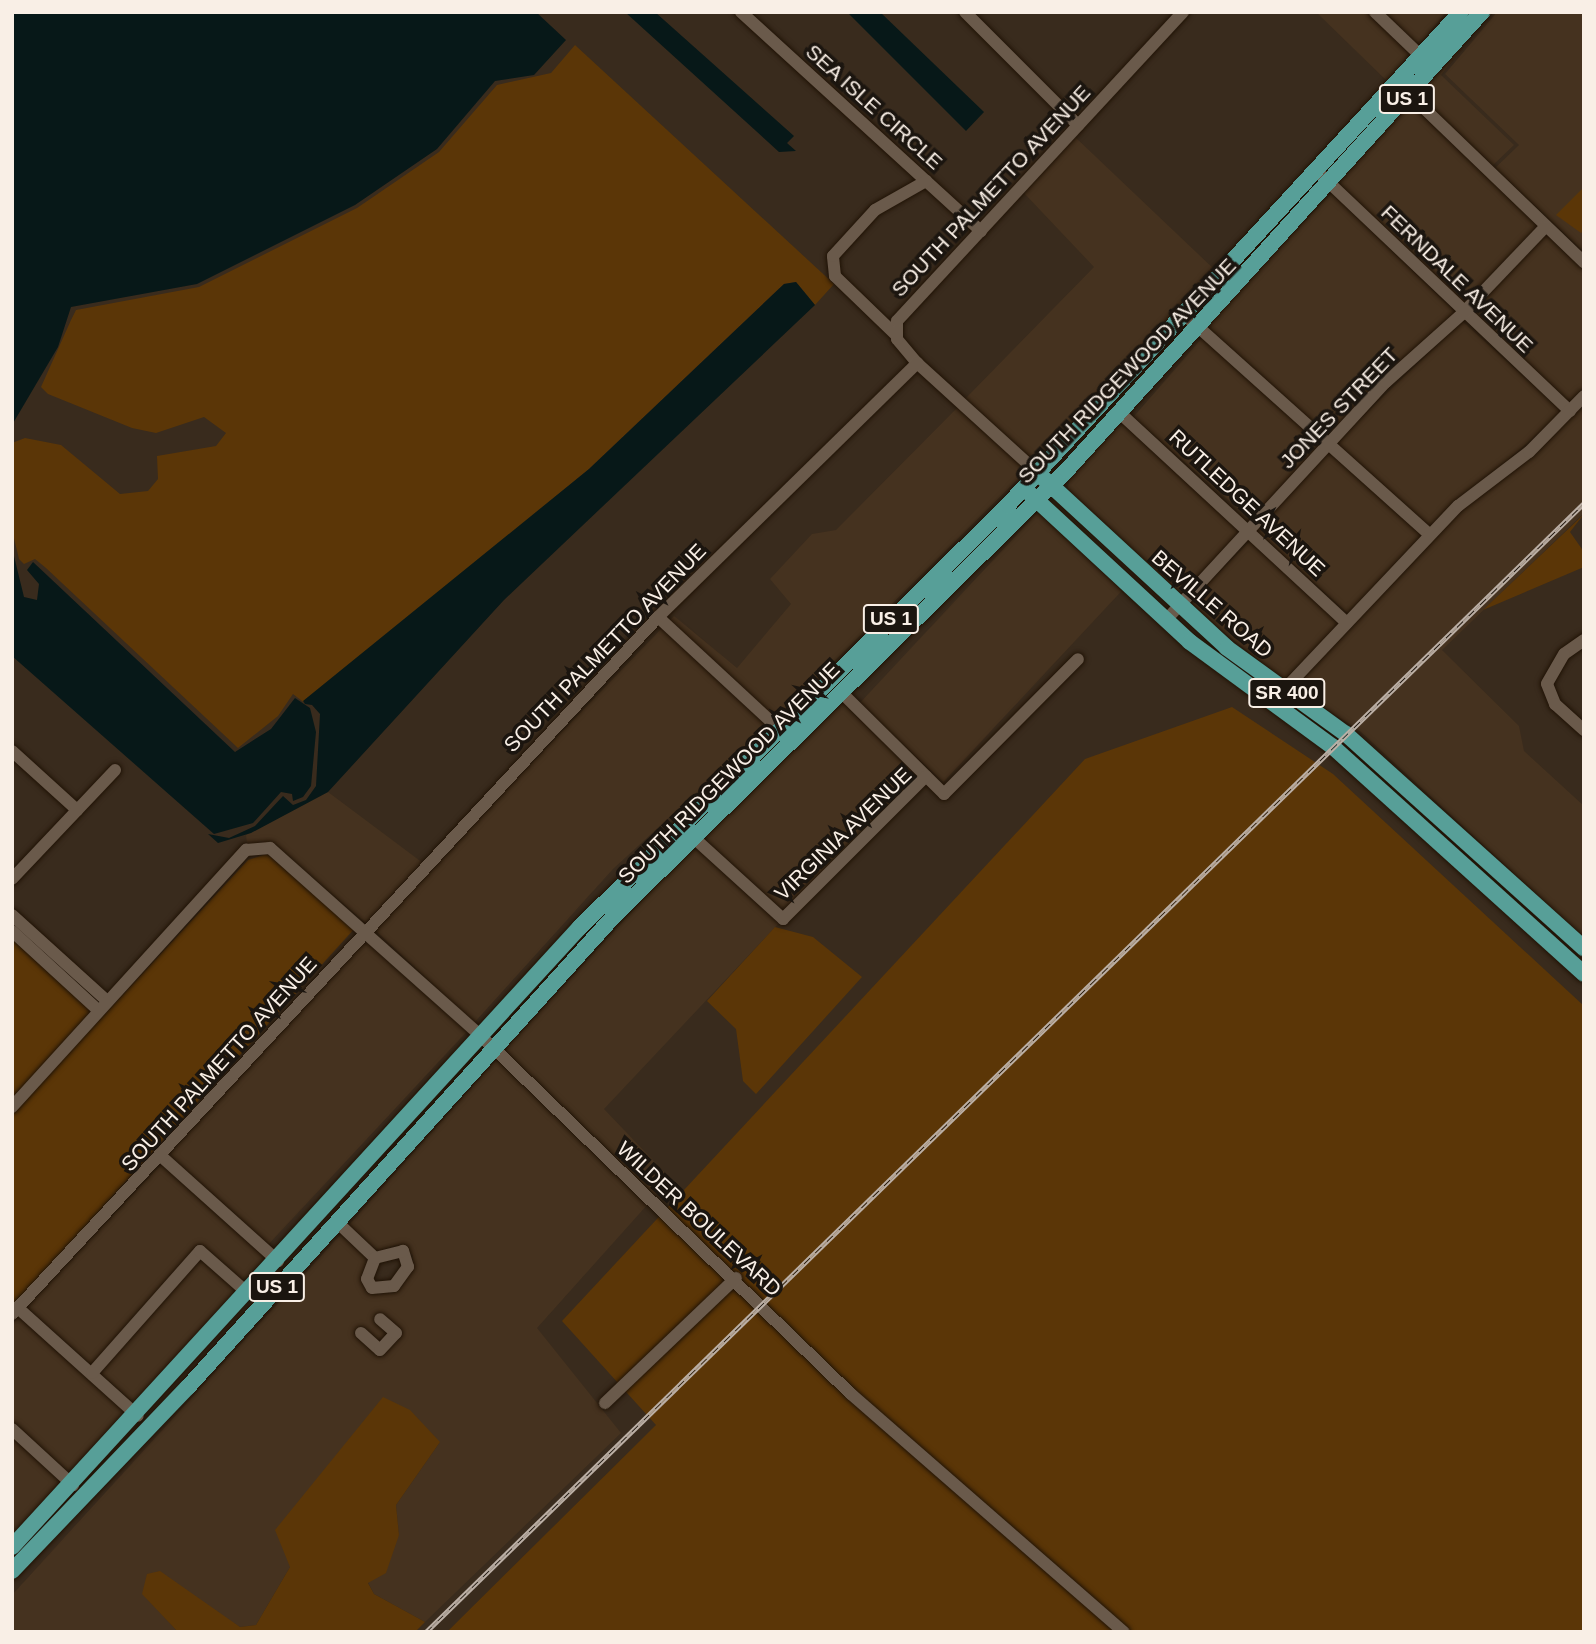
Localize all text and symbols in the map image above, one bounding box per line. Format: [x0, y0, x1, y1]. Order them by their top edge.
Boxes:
street label: SEA ISLE CIRCLE [800, 39, 948, 175]
street label: SOUTH PALMETTO AVENUE [886, 80, 1096, 302]
road number: US 1 [1377, 83, 1437, 114]
street label: FERNDALE AVENUE [1375, 200, 1539, 358]
street label: SOUTH RIDGEWOOD AVENUE [1012, 253, 1242, 489]
street label: JONES STREET [1275, 342, 1403, 474]
street label: RUTLEDGE AVENUE [1163, 424, 1331, 582]
street label: SOUTH PALMETTO AVENUE [498, 538, 712, 758]
street label: BEVILLE ROAD [1146, 545, 1278, 663]
road number: US 1 [861, 604, 921, 634]
street label: SOUTH RIDGEWOOD AVENUE [613, 657, 845, 889]
road number: SR 400 [1247, 678, 1327, 708]
street label: VIRGINIA AVENUE [768, 761, 918, 907]
street label: SOUTH PALMETTO AVENUE [116, 951, 322, 1177]
street label: WILDER BOULEVARD [612, 1136, 786, 1302]
road number: US 1 [247, 1272, 307, 1302]

